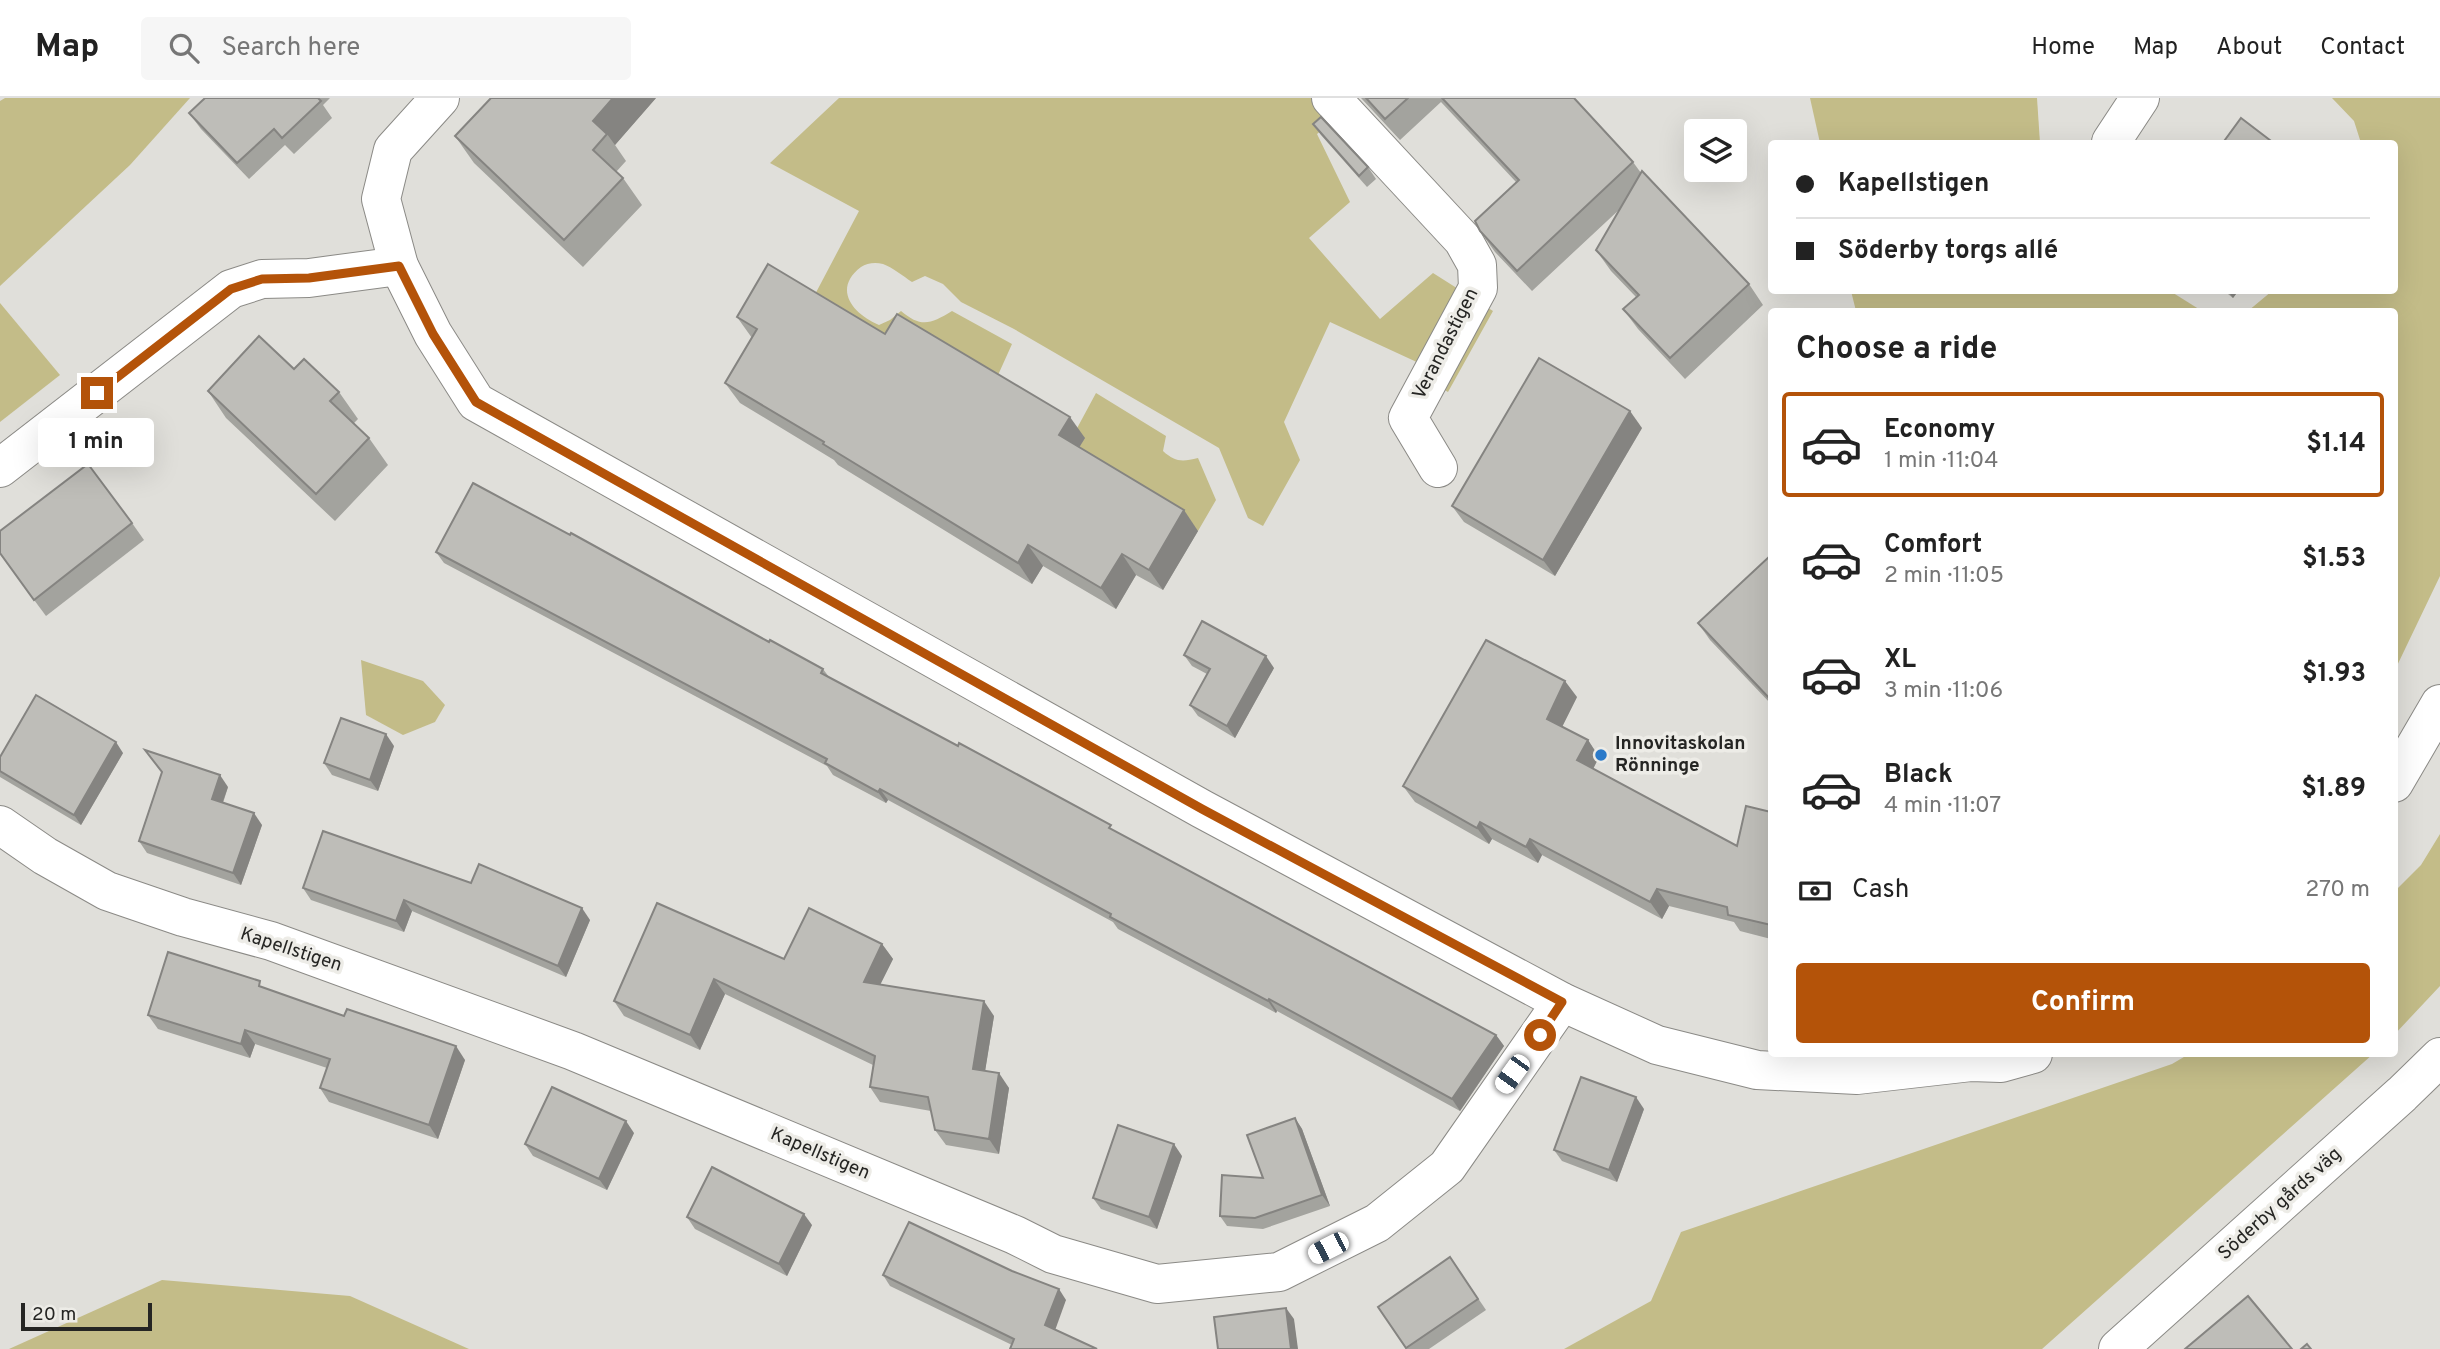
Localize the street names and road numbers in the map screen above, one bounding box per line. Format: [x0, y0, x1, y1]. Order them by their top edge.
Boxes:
street label: Verandastigen [1408, 284, 1484, 404]
street label: Kapellstigen [237, 922, 345, 978]
street label: Kapellstigen [767, 1122, 873, 1186]
street label: Söderby gårds väg [2213, 1142, 2347, 1266]

